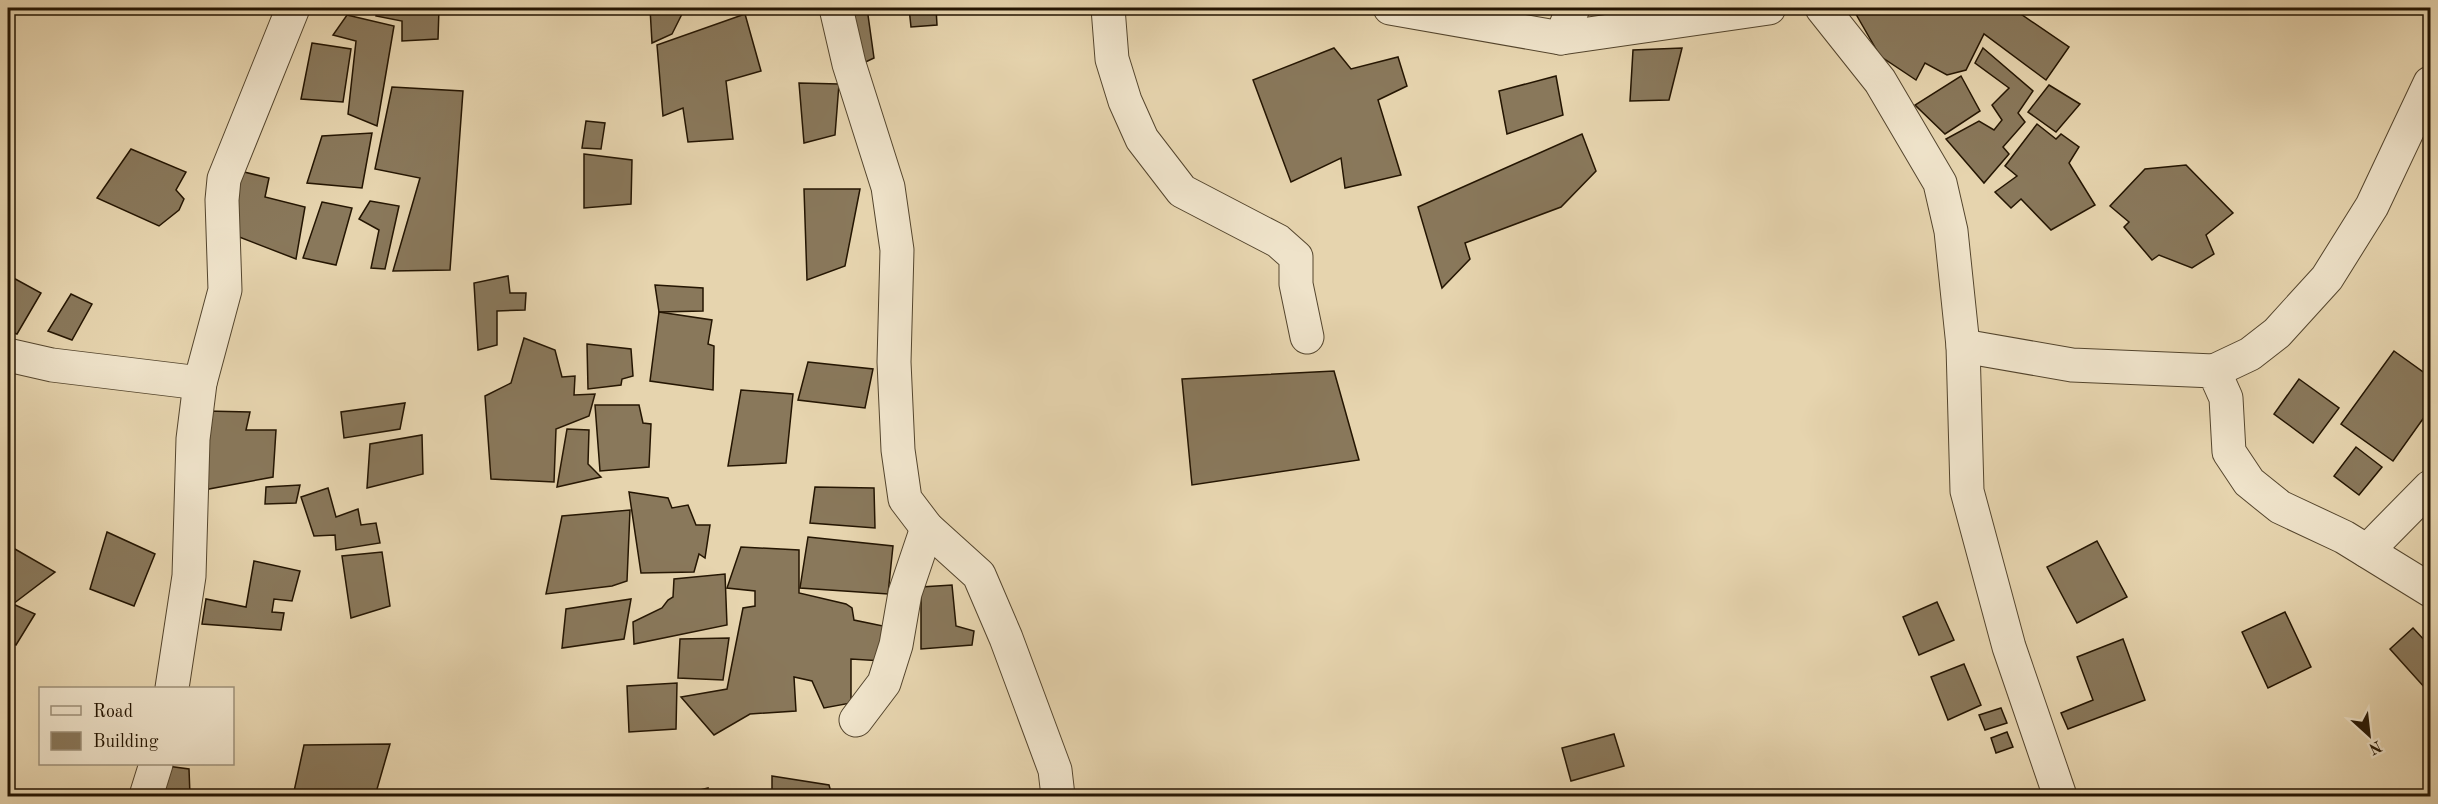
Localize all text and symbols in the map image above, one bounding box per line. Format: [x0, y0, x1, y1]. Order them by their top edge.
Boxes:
legend [39, 687, 234, 765]
text: Road [93, 703, 133, 721]
north arrow [2339, 705, 2399, 765]
text: Building [93, 733, 159, 751]
text: N [2365, 737, 2384, 757]

